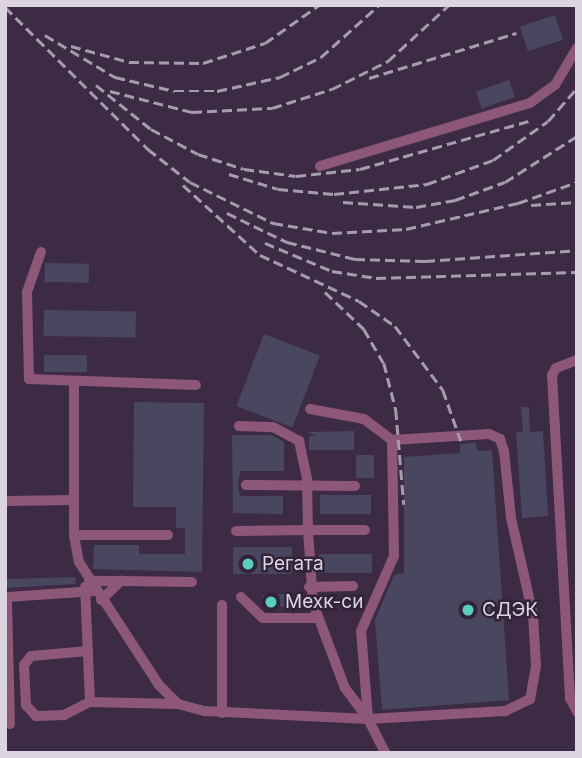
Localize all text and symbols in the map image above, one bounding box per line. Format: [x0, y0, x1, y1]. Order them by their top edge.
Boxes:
place label: Регата [262, 553, 324, 575]
marker: Регата [240, 556, 256, 572]
place label: Мехк-си [285, 591, 363, 613]
marker: Мехк-си [263, 594, 279, 610]
place label: СДЭК [482, 599, 538, 621]
marker: СДЭК [460, 602, 476, 618]

